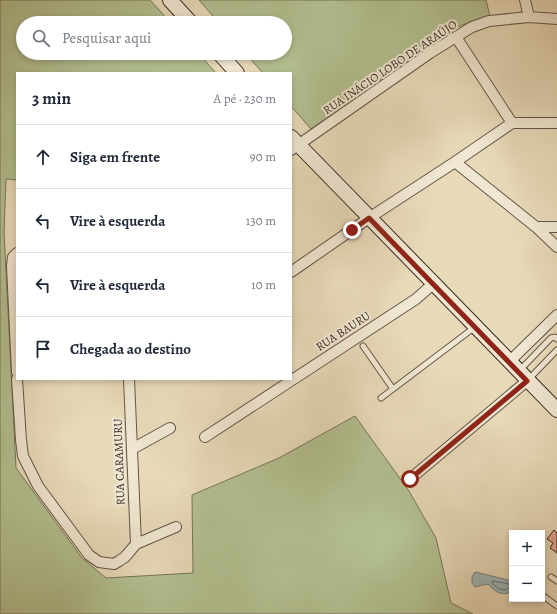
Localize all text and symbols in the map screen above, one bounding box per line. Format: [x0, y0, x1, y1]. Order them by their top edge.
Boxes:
search box [16, 16, 292, 60]
street label: RUA INÁCIO LOBO DE ARAÚJO [320, 16, 460, 118]
icon: search [30, 27, 52, 49]
text: Pesquisar aqui [62, 28, 151, 48]
text: 3 min [32, 87, 71, 110]
text: A pé · 230 m [214, 90, 276, 107]
icon: ahead [32, 146, 54, 168]
text: Siga em frente [70, 147, 160, 167]
text: 90 m [250, 148, 276, 165]
icon: left [32, 210, 54, 232]
text: Vire à esquerda [70, 211, 166, 231]
text: 130 m [246, 212, 276, 229]
route end [343, 221, 361, 239]
icon: left [32, 274, 54, 296]
text: Vire à esquerda [70, 275, 166, 295]
text: 10 m [251, 276, 276, 293]
street label: RUA BAURU [313, 307, 373, 355]
icon: arrive [32, 338, 54, 360]
text: Chegada ao destino [70, 339, 191, 359]
street label: RUA CARAMURU [109, 418, 129, 506]
route start [401, 470, 419, 488]
map controls [509, 530, 545, 602]
button: + [509, 530, 545, 566]
button: − [509, 566, 545, 602]

